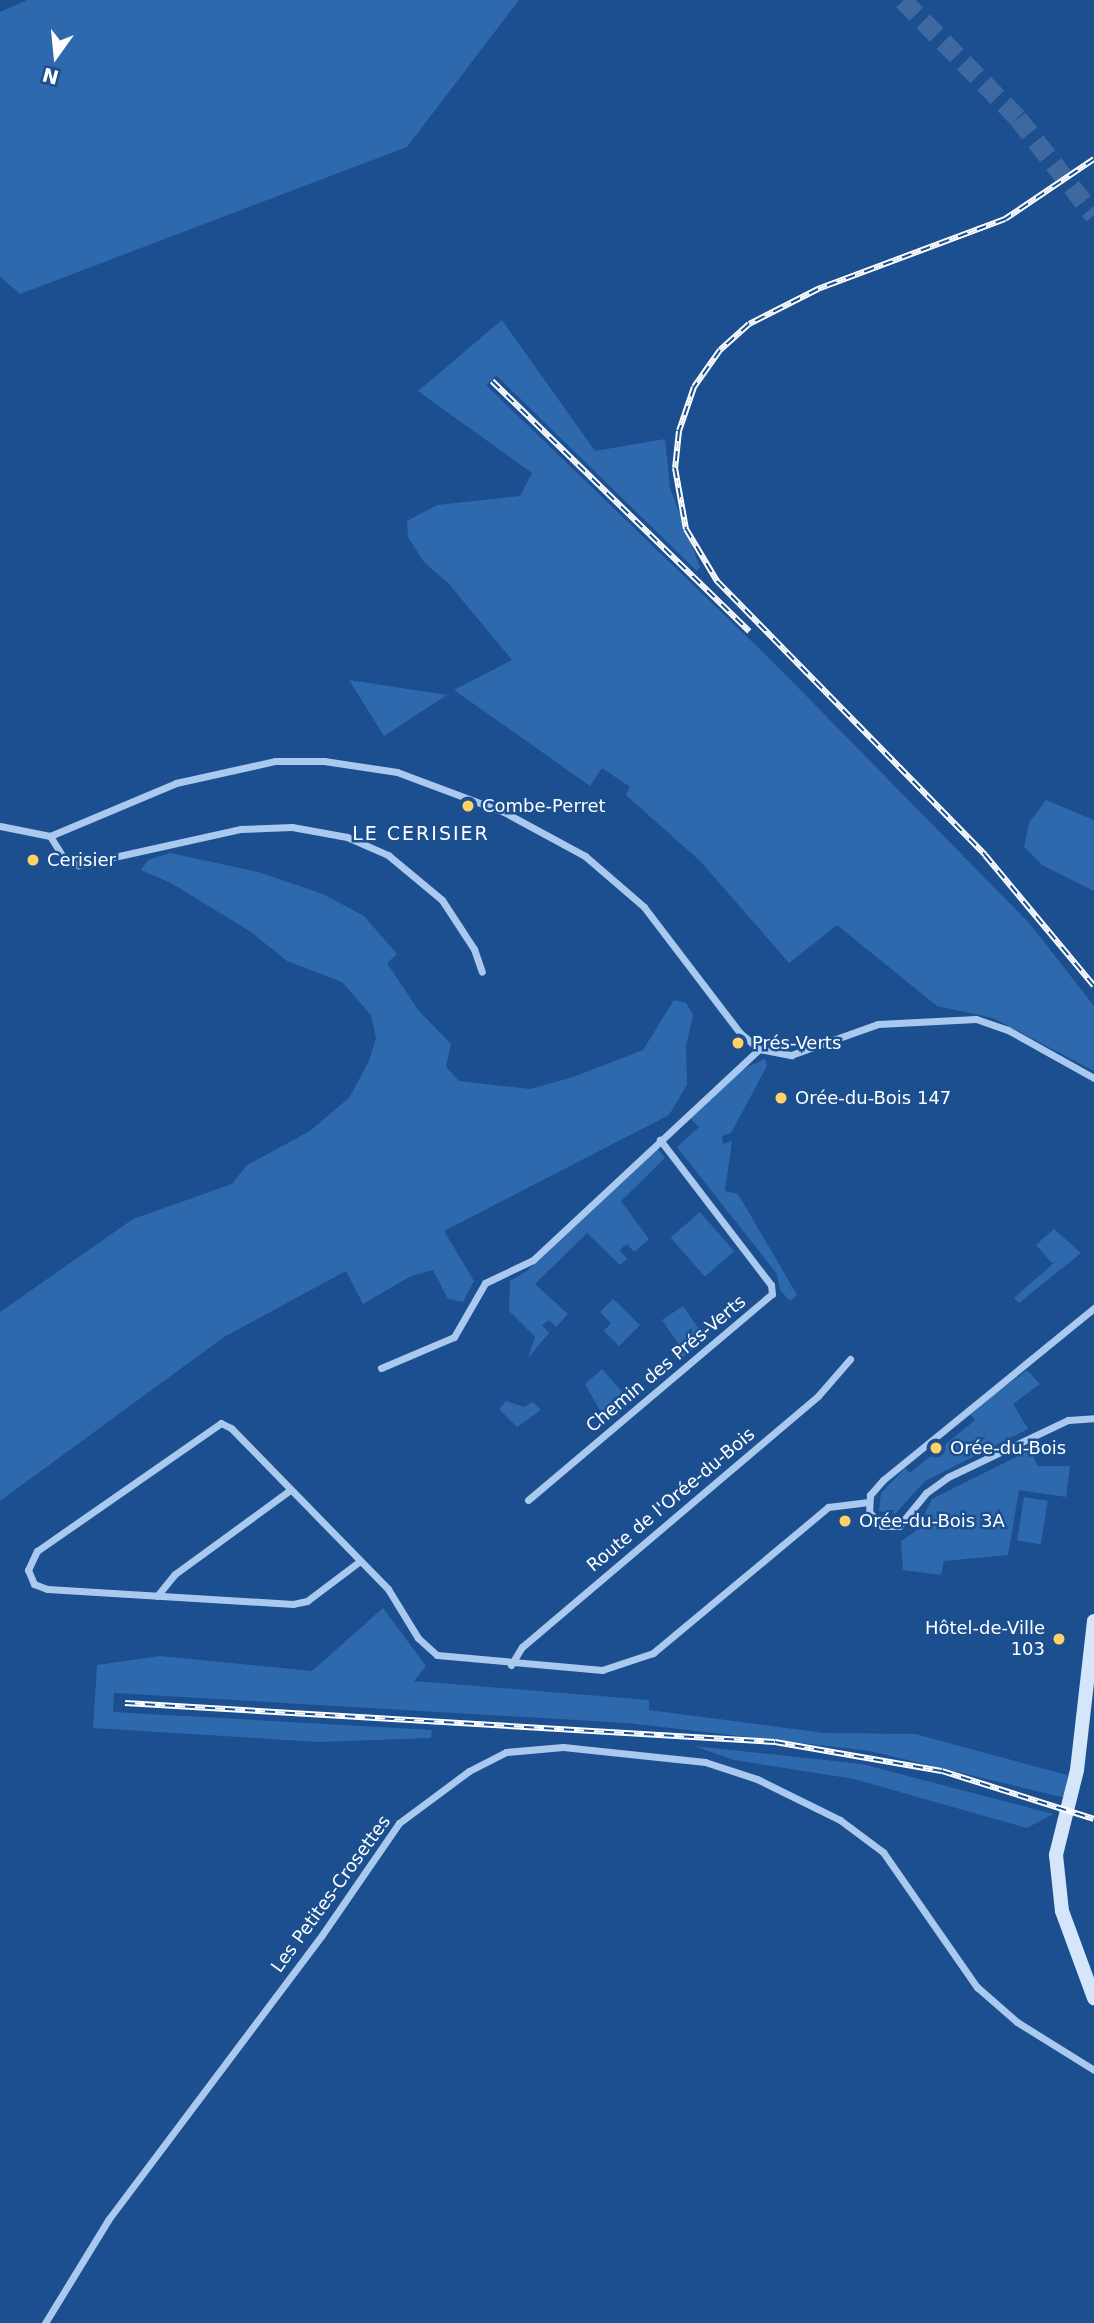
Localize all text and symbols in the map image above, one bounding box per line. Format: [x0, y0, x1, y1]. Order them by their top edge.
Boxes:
north arrow [21, 21, 91, 91]
text: N [40, 64, 61, 89]
place label: Combe-Perret [482, 795, 606, 817]
marker: Combe-Perret [460, 798, 476, 814]
district label: LE CERISIER [354, 823, 488, 845]
place label: Cerisier [47, 849, 116, 871]
marker: Cerisier [25, 852, 41, 868]
place label: Prés-Verts [752, 1032, 841, 1054]
marker: Prés-Verts [730, 1035, 746, 1051]
place label: Orée-du-Bois 147 [795, 1087, 951, 1109]
marker: Orée-du-Bois 147 [773, 1090, 789, 1106]
street label: Chemin des Prés-Verts [582, 1291, 750, 1437]
street label: Route de l'Orée-du-Bois [583, 1423, 759, 1577]
place label: Orée-du-Bois [950, 1437, 1066, 1459]
marker: Orée-du-Bois [928, 1440, 944, 1456]
place label: Orée-du-Bois 3A [859, 1510, 1005, 1532]
marker: Orée-du-Bois 3A [837, 1513, 853, 1529]
place label: Hôtel-de-Ville 103 [925, 1618, 1045, 1660]
marker: Hôtel-de-Ville 103 [1051, 1631, 1067, 1647]
street label: Les Petites-Crosettes [267, 1811, 395, 1977]

